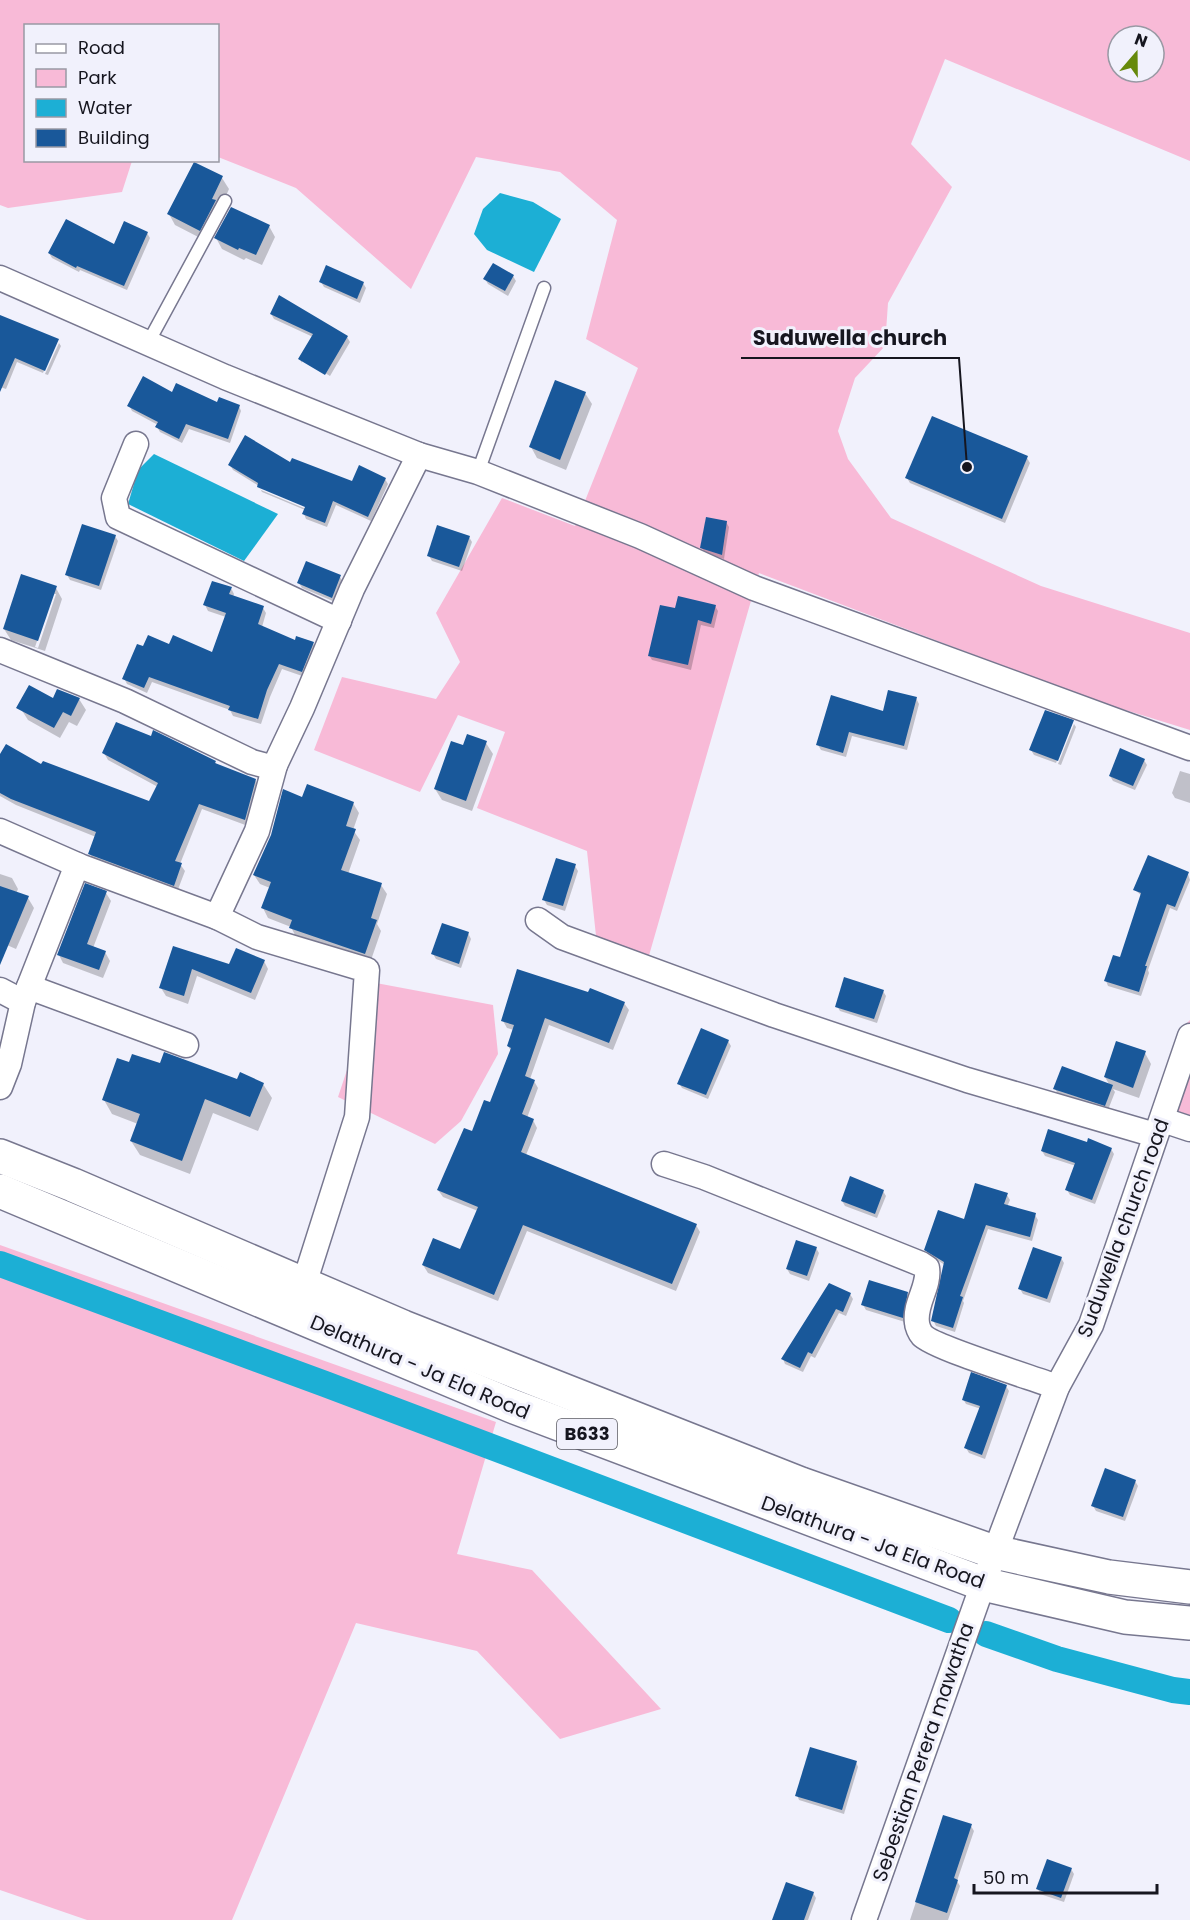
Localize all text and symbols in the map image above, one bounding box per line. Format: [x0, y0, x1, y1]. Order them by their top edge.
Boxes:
legend [24, 24, 219, 162]
north arrow [1106, 24, 1166, 84]
text: N [1131, 28, 1151, 53]
text: Road [78, 35, 125, 60]
text: Park [78, 65, 117, 90]
text: Water [78, 95, 132, 120]
text: Building [78, 125, 150, 150]
callout: Suduwella church [741, 319, 959, 358]
text: Suduwella church [753, 323, 947, 352]
street label: Suduwella church road [1070, 1115, 1176, 1341]
street label: Delathura - Ja Ela Road [306, 1308, 534, 1426]
road number: B633 [557, 1419, 617, 1449]
street label: Delathura - Ja Ela Road [757, 1488, 989, 1596]
street label: Sebestian Perera mawatha [865, 1619, 981, 1885]
scale bar [974, 1857, 1157, 1895]
text: 50 m [983, 1865, 1029, 1890]

